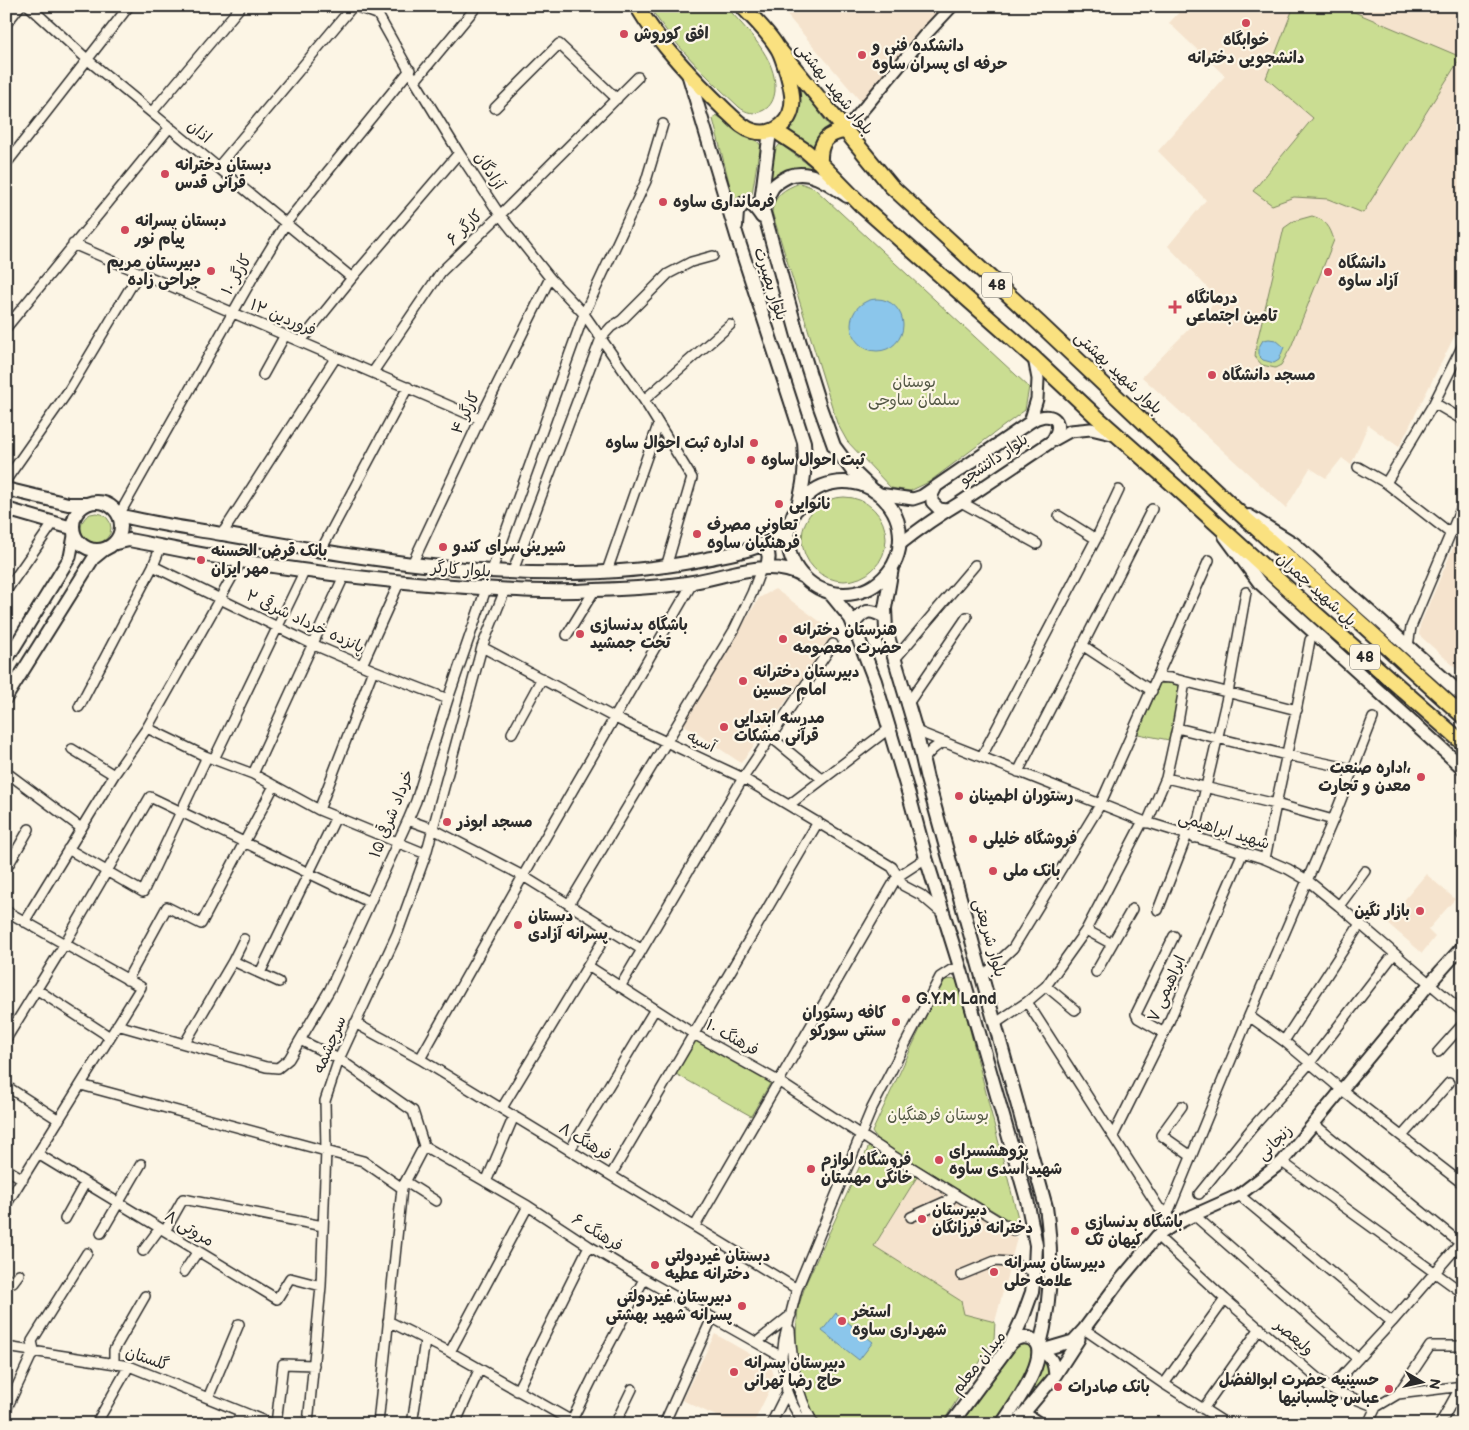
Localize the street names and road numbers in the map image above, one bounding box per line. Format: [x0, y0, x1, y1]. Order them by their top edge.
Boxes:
street label: بلوار شهید بهشتی [791, 39, 877, 139]
street label: اذان [183, 116, 215, 148]
street label: آزادگان [470, 148, 510, 194]
street label: کارگر ۶ [442, 206, 487, 250]
street label: بلوار بصیرت [749, 245, 791, 323]
street label: کارگر ۱۰ [217, 251, 256, 299]
road number: 48 [982, 272, 1012, 298]
street label: ۱۲ فروردین [247, 296, 319, 340]
street label: بلوار شهید بهشتی [1070, 327, 1166, 419]
street label: کارگر ۴ [447, 388, 484, 437]
street label: بلوار دانشجو [955, 430, 1032, 490]
street label: پل شهید چمران [1272, 549, 1360, 631]
street label: بلوار کارگر [428, 557, 492, 582]
street label: پانزده خرداد شرقی ۲ [243, 585, 368, 658]
road number: 48 [1350, 644, 1380, 670]
street label: آسیه [684, 727, 719, 757]
street label: ۱۵ خرداد شرقی [364, 766, 418, 861]
street label: شهید ابراهیمی [1176, 808, 1272, 854]
street label: بلوار شریعتی [969, 897, 1009, 979]
street label: ابراهیمی ۷ [1144, 953, 1190, 1025]
street label: سرچشمه [309, 1013, 351, 1077]
street label: فرهنگ ۱۰ [702, 1015, 762, 1060]
street label: فرهنگ ۸ [555, 1118, 615, 1165]
street label: زنجانی [1253, 1121, 1297, 1165]
street label: مروتی ۸ [161, 1207, 217, 1251]
street label: فرهنگ ۶ [568, 1209, 627, 1256]
street label: ولیعصر [1269, 1315, 1317, 1360]
street label: میدان معلم [948, 1328, 1012, 1400]
street label: گلستان [123, 1342, 172, 1375]

